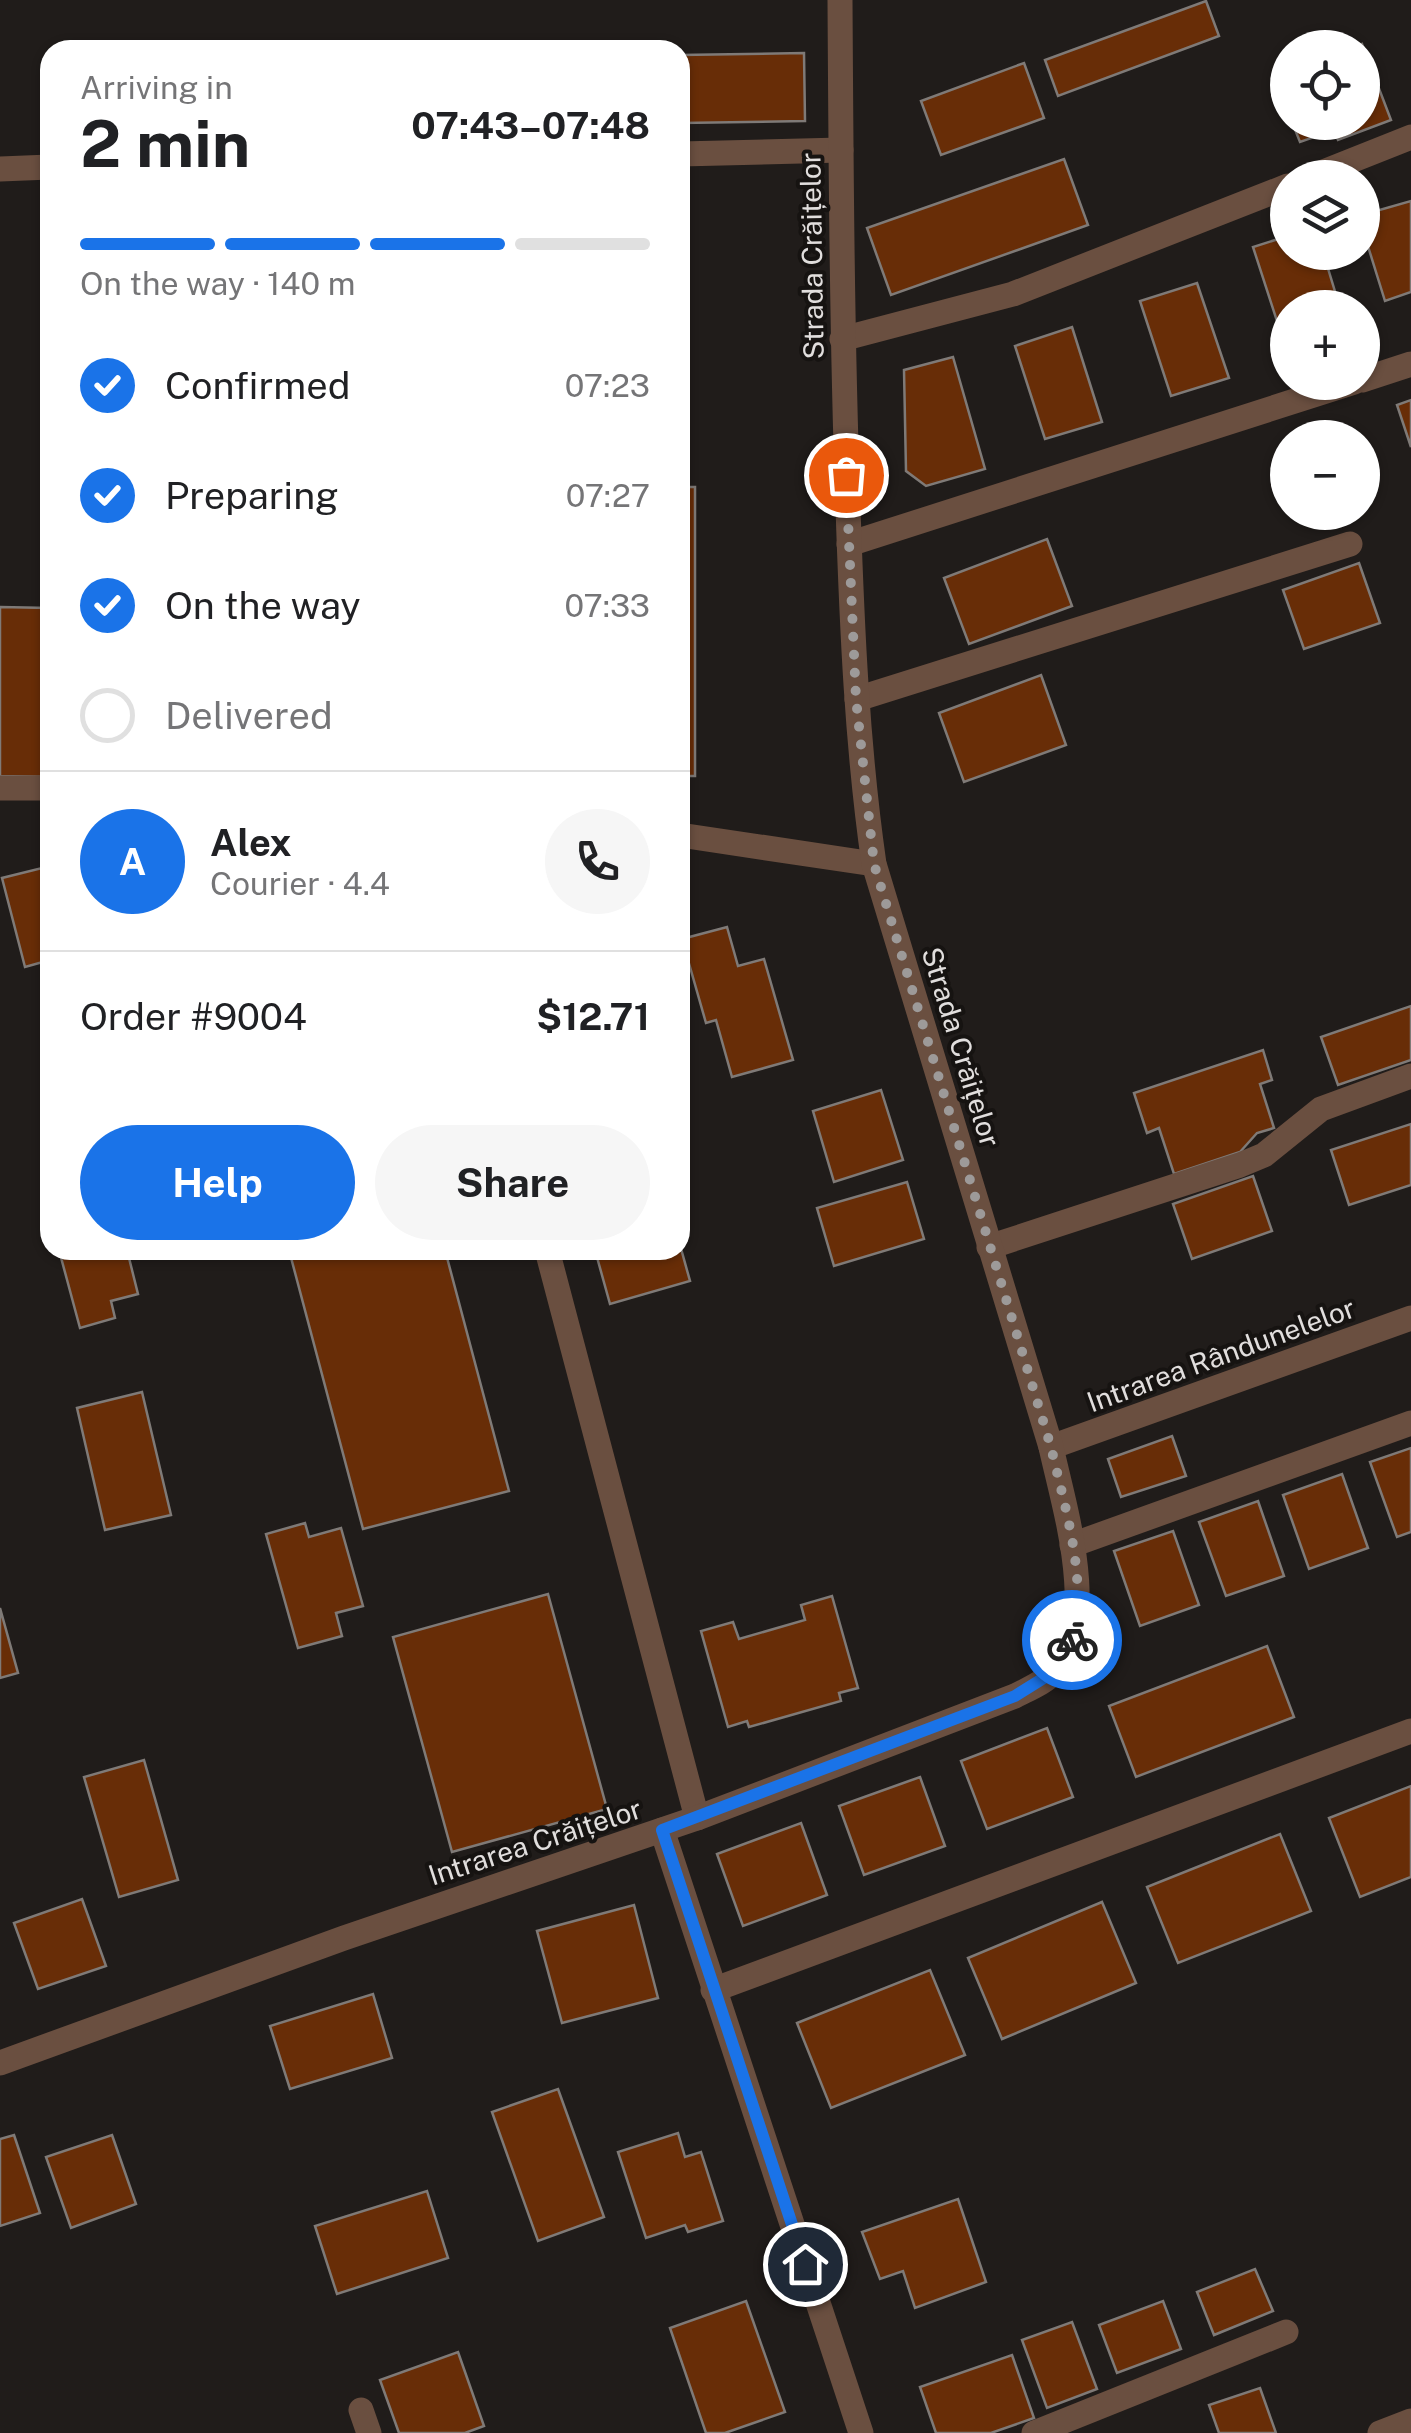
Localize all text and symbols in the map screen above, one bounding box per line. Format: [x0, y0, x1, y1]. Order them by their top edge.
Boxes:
map controls [1270, 30, 1380, 530]
button: locate [1270, 30, 1380, 140]
text: Arriving in [80, 69, 233, 106]
text: 07:43–07:48 [411, 103, 650, 148]
text: 2 min [80, 105, 250, 182]
street label: Strada Crăițelor [793, 152, 830, 360]
button: layers [1270, 160, 1380, 270]
text: On the way · 140 m [80, 265, 356, 302]
button: + [1270, 290, 1380, 400]
icon: check [80, 358, 135, 413]
text: Confirmed [165, 363, 350, 408]
text: 07:23 [565, 367, 650, 404]
button: − [1270, 420, 1380, 530]
pin [804, 433, 889, 518]
icon: bag [819, 448, 874, 503]
icon: check [80, 468, 135, 523]
text: Preparing [165, 473, 339, 518]
text: 07:27 [566, 477, 650, 514]
icon: check [80, 578, 135, 633]
text: On the way [165, 583, 361, 628]
text: 07:33 [564, 587, 650, 624]
text: Delivered [165, 693, 333, 738]
button: phone [545, 809, 650, 914]
text: Alex [210, 820, 292, 865]
text: A [119, 839, 146, 884]
text: Courier · 4.4 [210, 865, 390, 902]
street label: Strada Crăițelor [915, 943, 1008, 1151]
text: Order #9004 [80, 994, 307, 1039]
text: $12.71 [536, 994, 650, 1039]
button: Help [80, 1125, 355, 1240]
button: Share [375, 1125, 650, 1240]
street label: Intrarea Rândunelelor [1082, 1291, 1359, 1418]
courier [1022, 1590, 1122, 1690]
icon: bike [1045, 1613, 1100, 1668]
street label: Intrarea Crăițelor [424, 1792, 646, 1892]
pin [763, 2222, 848, 2307]
icon: home [778, 2237, 833, 2292]

